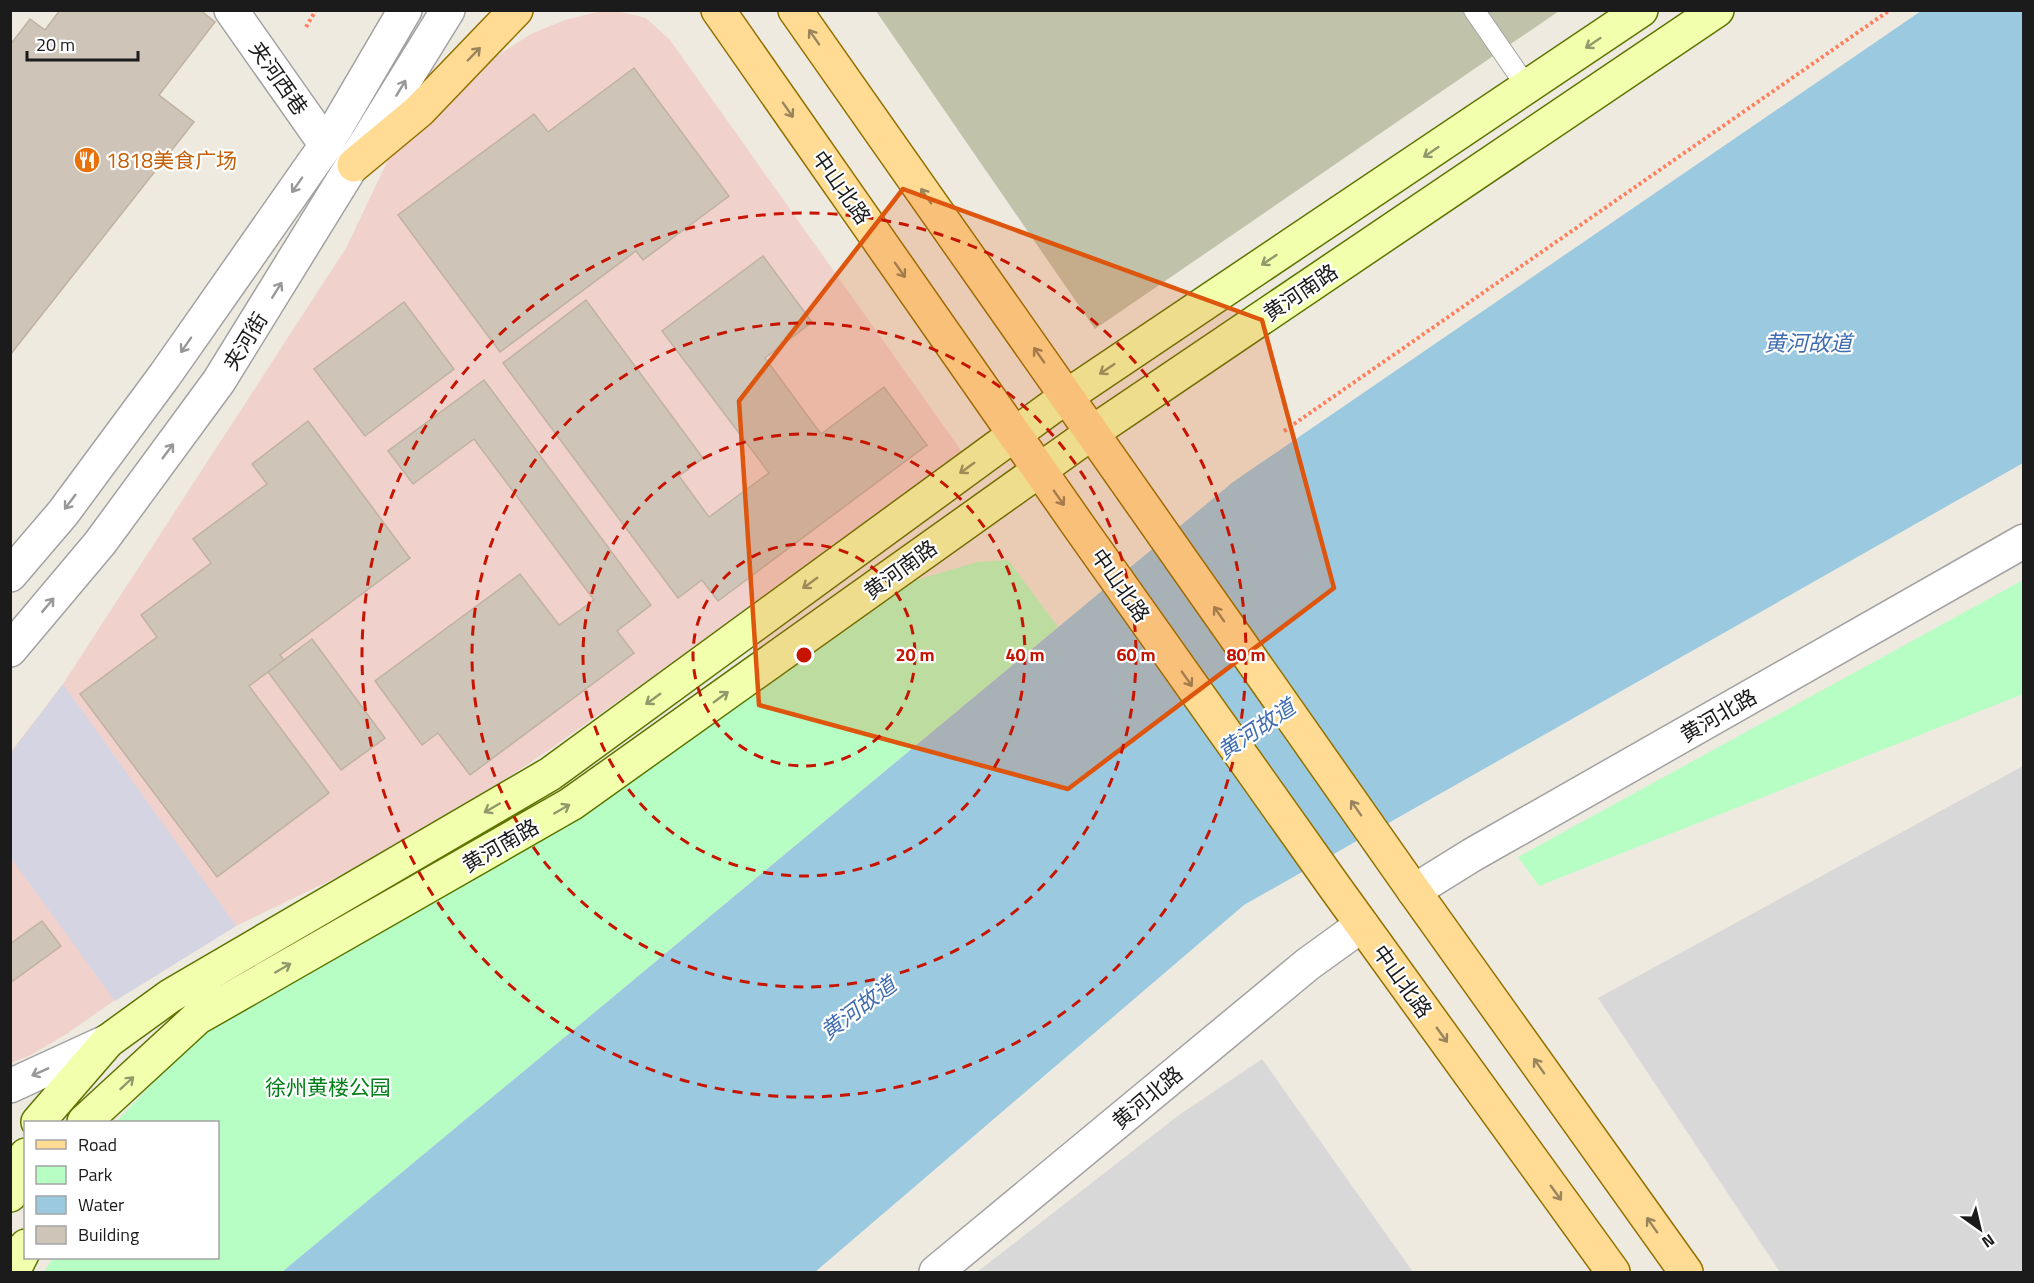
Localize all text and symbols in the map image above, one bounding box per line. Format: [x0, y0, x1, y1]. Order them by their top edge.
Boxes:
scale bar [27, 24, 138, 62]
one-way arrow [808, 29, 820, 45]
text: 20 m [36, 31, 75, 58]
street label: 夹河西巷 [242, 34, 316, 122]
one-way arrow [1585, 37, 1601, 49]
one-way arrow [467, 46, 481, 61]
one-way arrow [395, 80, 407, 97]
one-way arrow [782, 101, 794, 118]
street label: 中山北路 [805, 143, 879, 231]
place label: 1818美食广场 [106, 144, 237, 176]
restaurant icon: 1818美食广场 [72, 145, 102, 175]
one-way arrow [1423, 146, 1439, 158]
one-way arrow [291, 177, 304, 193]
one-way arrow [920, 188, 932, 204]
one-way arrow [1260, 254, 1277, 267]
street label: 黄河南路 [1256, 255, 1344, 329]
one-way arrow [894, 261, 906, 277]
one-way arrow [271, 282, 283, 299]
street label: 夹河街 [215, 306, 275, 376]
water label: 黄河故道 [1764, 326, 1855, 360]
one-way arrow [180, 337, 192, 353]
one-way arrow [1033, 348, 1045, 364]
one-way arrow [1099, 363, 1116, 375]
one-way arrow [161, 444, 174, 460]
one-way arrow [959, 461, 975, 474]
one-way arrow [1053, 489, 1065, 506]
one-way arrow [64, 494, 77, 510]
street label: 黄河南路 [857, 531, 943, 607]
street label: 中山北路 [1084, 541, 1158, 629]
one-way arrow [802, 577, 818, 589]
one-way arrow [41, 598, 55, 613]
one-way arrow [1213, 607, 1225, 623]
text: 20 m [895, 641, 935, 668]
text: 40 m [1005, 641, 1045, 668]
text: 60 m [1116, 641, 1156, 668]
text: 80 m [1226, 641, 1266, 668]
centre of rings [794, 645, 814, 665]
one-way arrow [1181, 670, 1193, 686]
street label: 黄河北路 [1674, 680, 1762, 750]
water label: 黄河故道 [1210, 689, 1304, 768]
one-way arrow [713, 691, 729, 703]
one-way arrow [645, 692, 661, 705]
one-way arrow [1350, 800, 1362, 816]
one-way arrow [484, 802, 501, 814]
one-way arrow [553, 803, 570, 815]
street label: 黄河南路 [456, 810, 544, 880]
street label: 中山北路 [1365, 938, 1441, 1024]
one-way arrow [274, 962, 292, 973]
water label: 黄河故道 [813, 966, 906, 1048]
one-way arrow [1436, 1027, 1448, 1043]
street label: 黄河北路 [1105, 1058, 1189, 1136]
one-way arrow [1532, 1058, 1545, 1074]
one-way arrow [32, 1067, 50, 1079]
park label: 徐州黄楼公园 [265, 1071, 391, 1103]
one-way arrow [119, 1076, 134, 1090]
legend [24, 1121, 219, 1259]
text: Road [78, 1131, 117, 1158]
text: Park [78, 1161, 113, 1188]
one-way arrow [1550, 1185, 1562, 1201]
text: Water [78, 1191, 124, 1218]
north arrow [1950, 1199, 2010, 1259]
one-way arrow [1646, 1217, 1658, 1233]
text: Building [78, 1221, 139, 1248]
text: N [1977, 1228, 2000, 1254]

